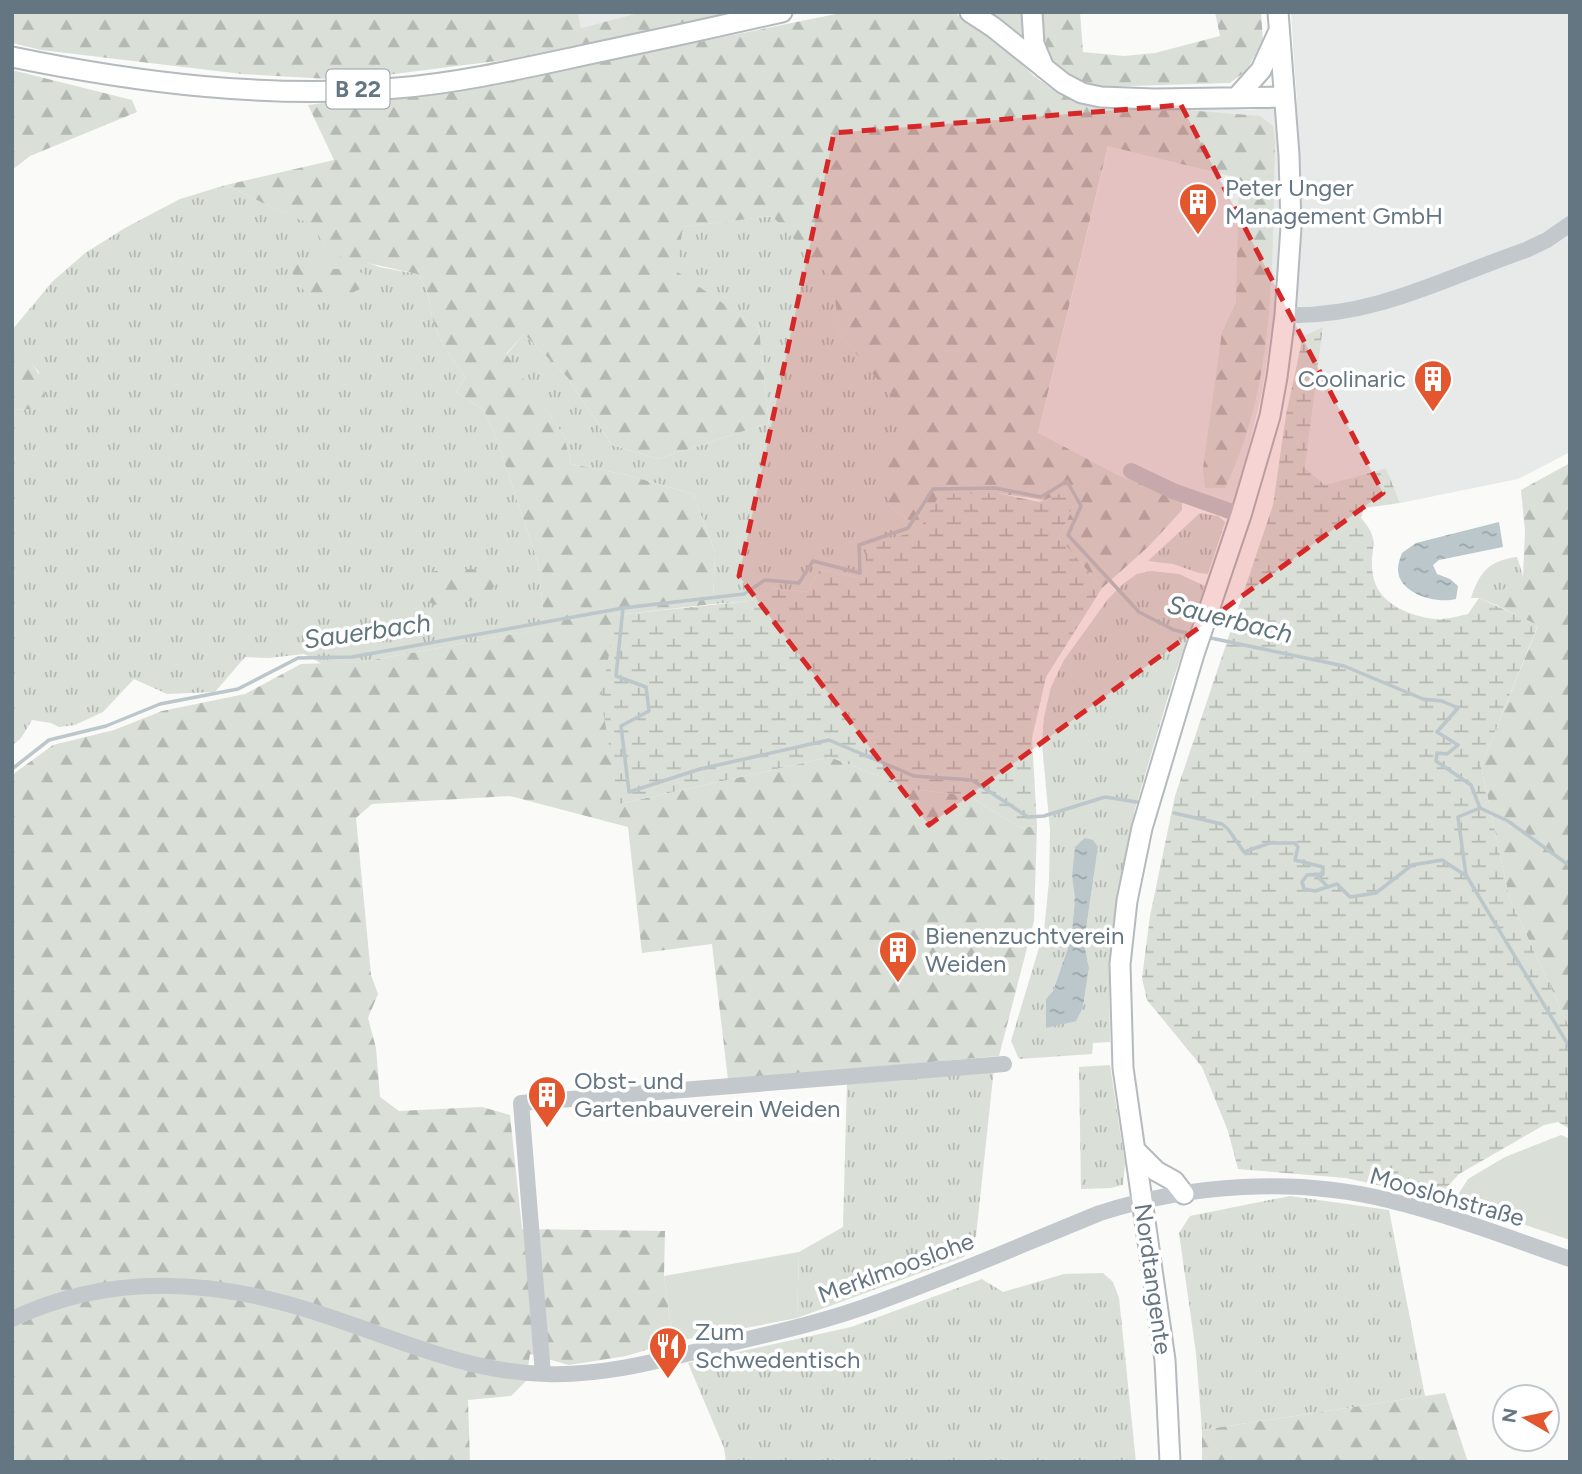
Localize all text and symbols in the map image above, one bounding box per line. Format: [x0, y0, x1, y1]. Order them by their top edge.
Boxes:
road number: B 22 [326, 69, 390, 108]
place label: Peter Unger Management GmbH [1225, 173, 1443, 230]
building icon: Peter Unger Management GmbH [1177, 181, 1219, 236]
building icon: Coolinaric [1412, 358, 1454, 413]
place label: Coolinaric [1298, 364, 1406, 393]
water label: Sauerbach [1164, 588, 1296, 650]
water label: Sauerbach [301, 606, 433, 656]
place label: Bienenzuchtverein Weiden [925, 921, 1124, 978]
building icon: Bienenzuchtverein Weiden [877, 929, 919, 984]
place label: Obst- und Gartenbauverein Weiden [574, 1066, 841, 1123]
building icon: Obst- und Gartenbauverein Weiden [526, 1074, 568, 1129]
street label: Mooslohstraße [1367, 1161, 1528, 1232]
street label: Nordtangente [1129, 1202, 1178, 1356]
street label: Merklmooslohe [814, 1226, 978, 1309]
place label: Zum Schwedentisch [695, 1317, 860, 1374]
restaurant icon: Zum Schwedentisch [647, 1325, 689, 1380]
north arrow [1491, 1383, 1561, 1453]
text: N [1497, 1406, 1522, 1424]

